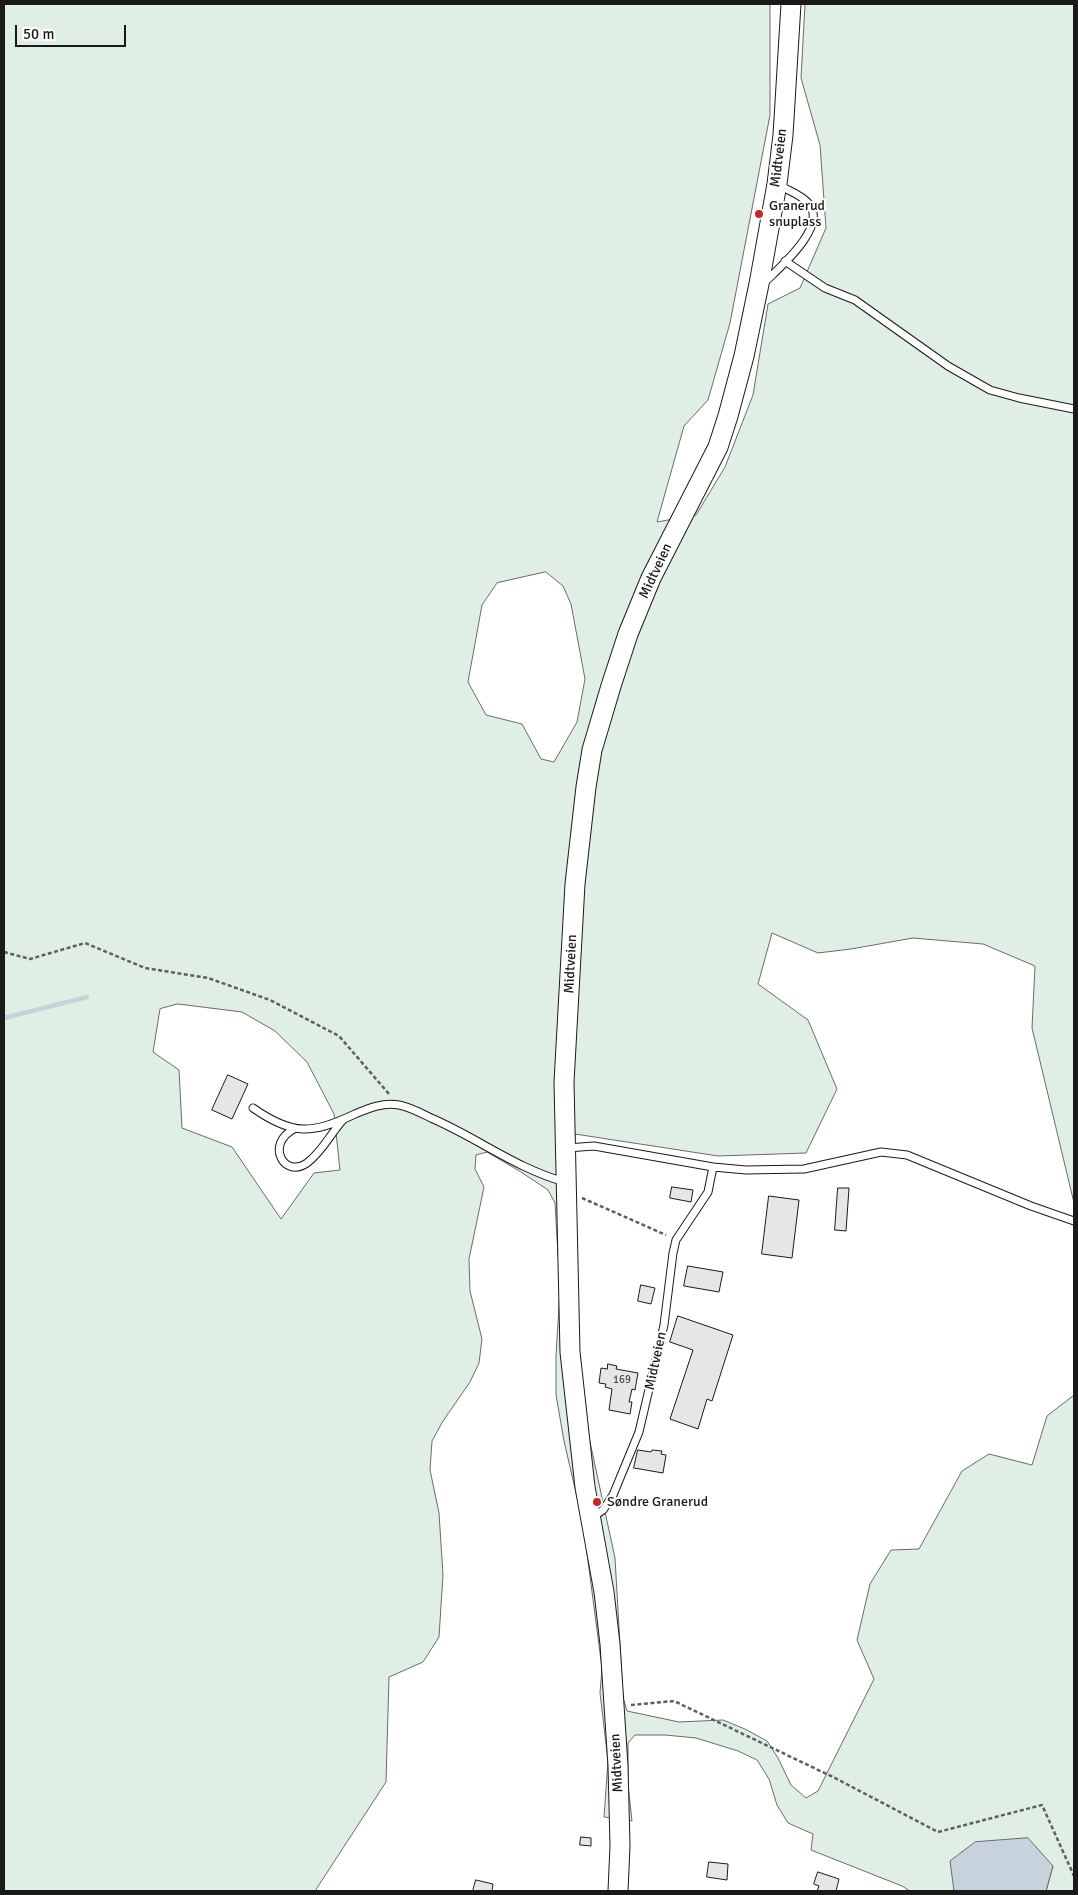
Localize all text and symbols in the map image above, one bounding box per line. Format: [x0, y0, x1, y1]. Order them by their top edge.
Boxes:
scale bar [18, 15, 129, 47]
text: 50 m [23, 25, 54, 43]
street label: Midtveien [767, 128, 791, 188]
place label: Granerud snuplass [769, 198, 825, 230]
marker: Granerud snuplass [753, 208, 765, 220]
street label: Midtveien [636, 541, 676, 601]
street label: Midtveien [561, 934, 581, 994]
street label: Midtveien [642, 1330, 670, 1392]
house number: 169 [613, 1373, 631, 1387]
place label: Søndre Granerud [607, 1494, 708, 1510]
marker: Søndre Granerud [591, 1496, 603, 1508]
street label: Midtveien [607, 1733, 627, 1793]

